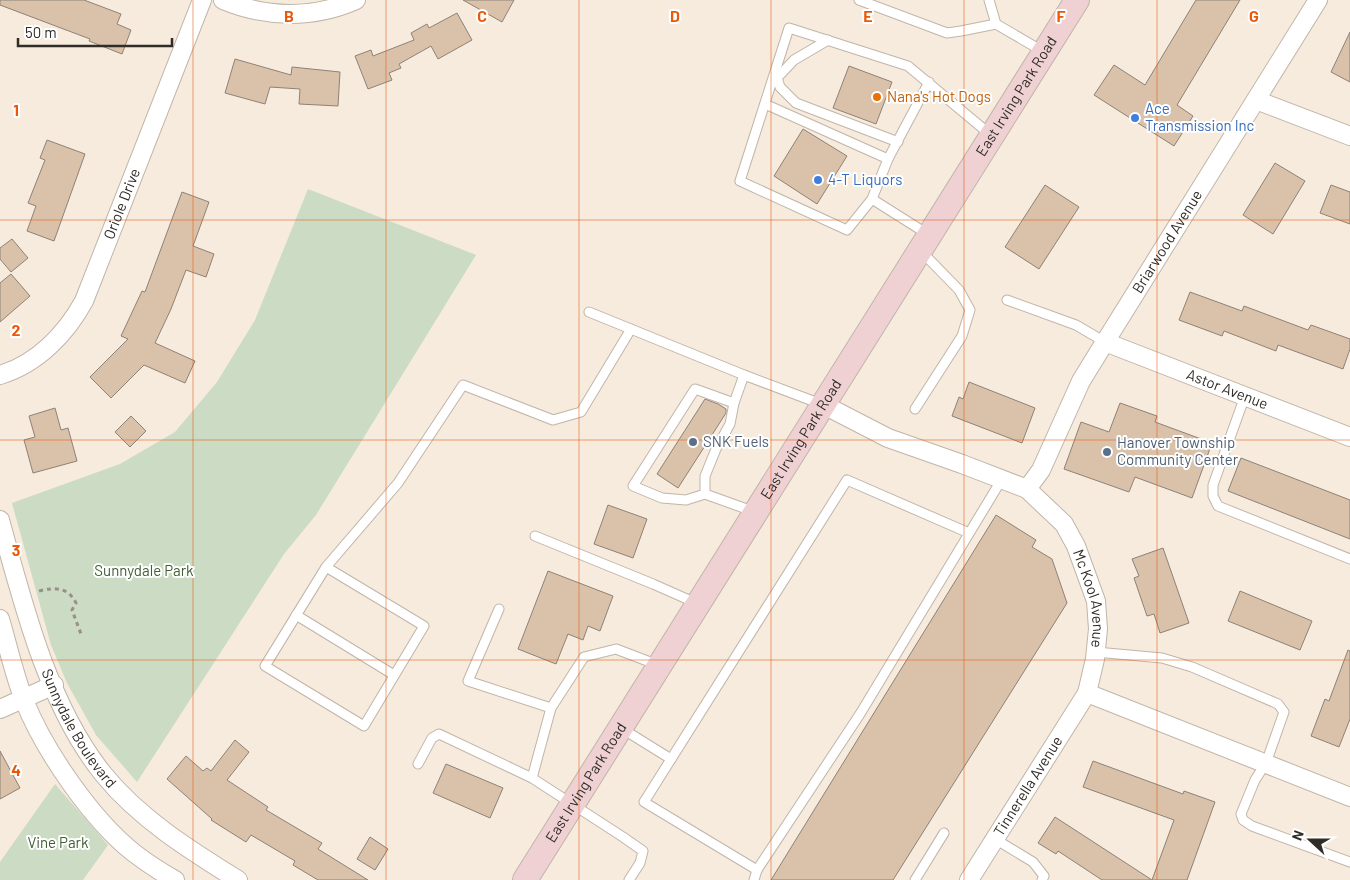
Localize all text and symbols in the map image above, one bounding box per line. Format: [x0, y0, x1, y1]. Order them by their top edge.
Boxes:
text: B [284, 6, 294, 25]
text: C [477, 6, 487, 25]
text: D [670, 6, 680, 25]
text: E [863, 6, 873, 25]
text: F [1057, 6, 1066, 25]
text: G [1249, 6, 1259, 25]
scale bar [18, 15, 171, 47]
text: 50 m [25, 23, 57, 41]
street label: East Irving Park Road [971, 33, 1060, 159]
place label: Nana's Hot Dogs [887, 87, 991, 105]
marker: Nana's Hot Dogs [871, 91, 883, 103]
place label: Ace Transmission Inc [1145, 99, 1255, 134]
text: 1 [13, 100, 19, 119]
marker: Ace Transmission Inc [1129, 112, 1141, 124]
street label: Oriole Drive [99, 165, 143, 242]
place label: 4-T Liquors [828, 170, 902, 188]
marker: 4-T Liquors [812, 174, 824, 186]
street label: Briarwood Avenue [1128, 186, 1205, 296]
text: 2 [12, 320, 21, 339]
street label: Astor Avenue [1184, 365, 1271, 412]
street label: East Irving Park Road [756, 376, 845, 502]
place label: SNK Fuels [703, 432, 769, 450]
place label: Hanover Township Community Center [1117, 433, 1239, 468]
marker: SNK Fuels [687, 436, 699, 448]
marker: Hanover Township Community Center [1101, 446, 1113, 458]
text: 3 [12, 540, 20, 559]
street label: Mc Kool Avenue [1070, 547, 1108, 649]
park label: Sunnydale Park [94, 561, 194, 579]
street label: Sunnydale Boulevard [38, 666, 121, 791]
street label: East Irving Park Road [541, 719, 630, 845]
street label: Tinnerella Avenue [989, 732, 1066, 839]
text: 4 [11, 760, 21, 779]
north arrow [1285, 815, 1335, 865]
text: N [1288, 828, 1307, 843]
park label: Vine Park [27, 833, 89, 851]

